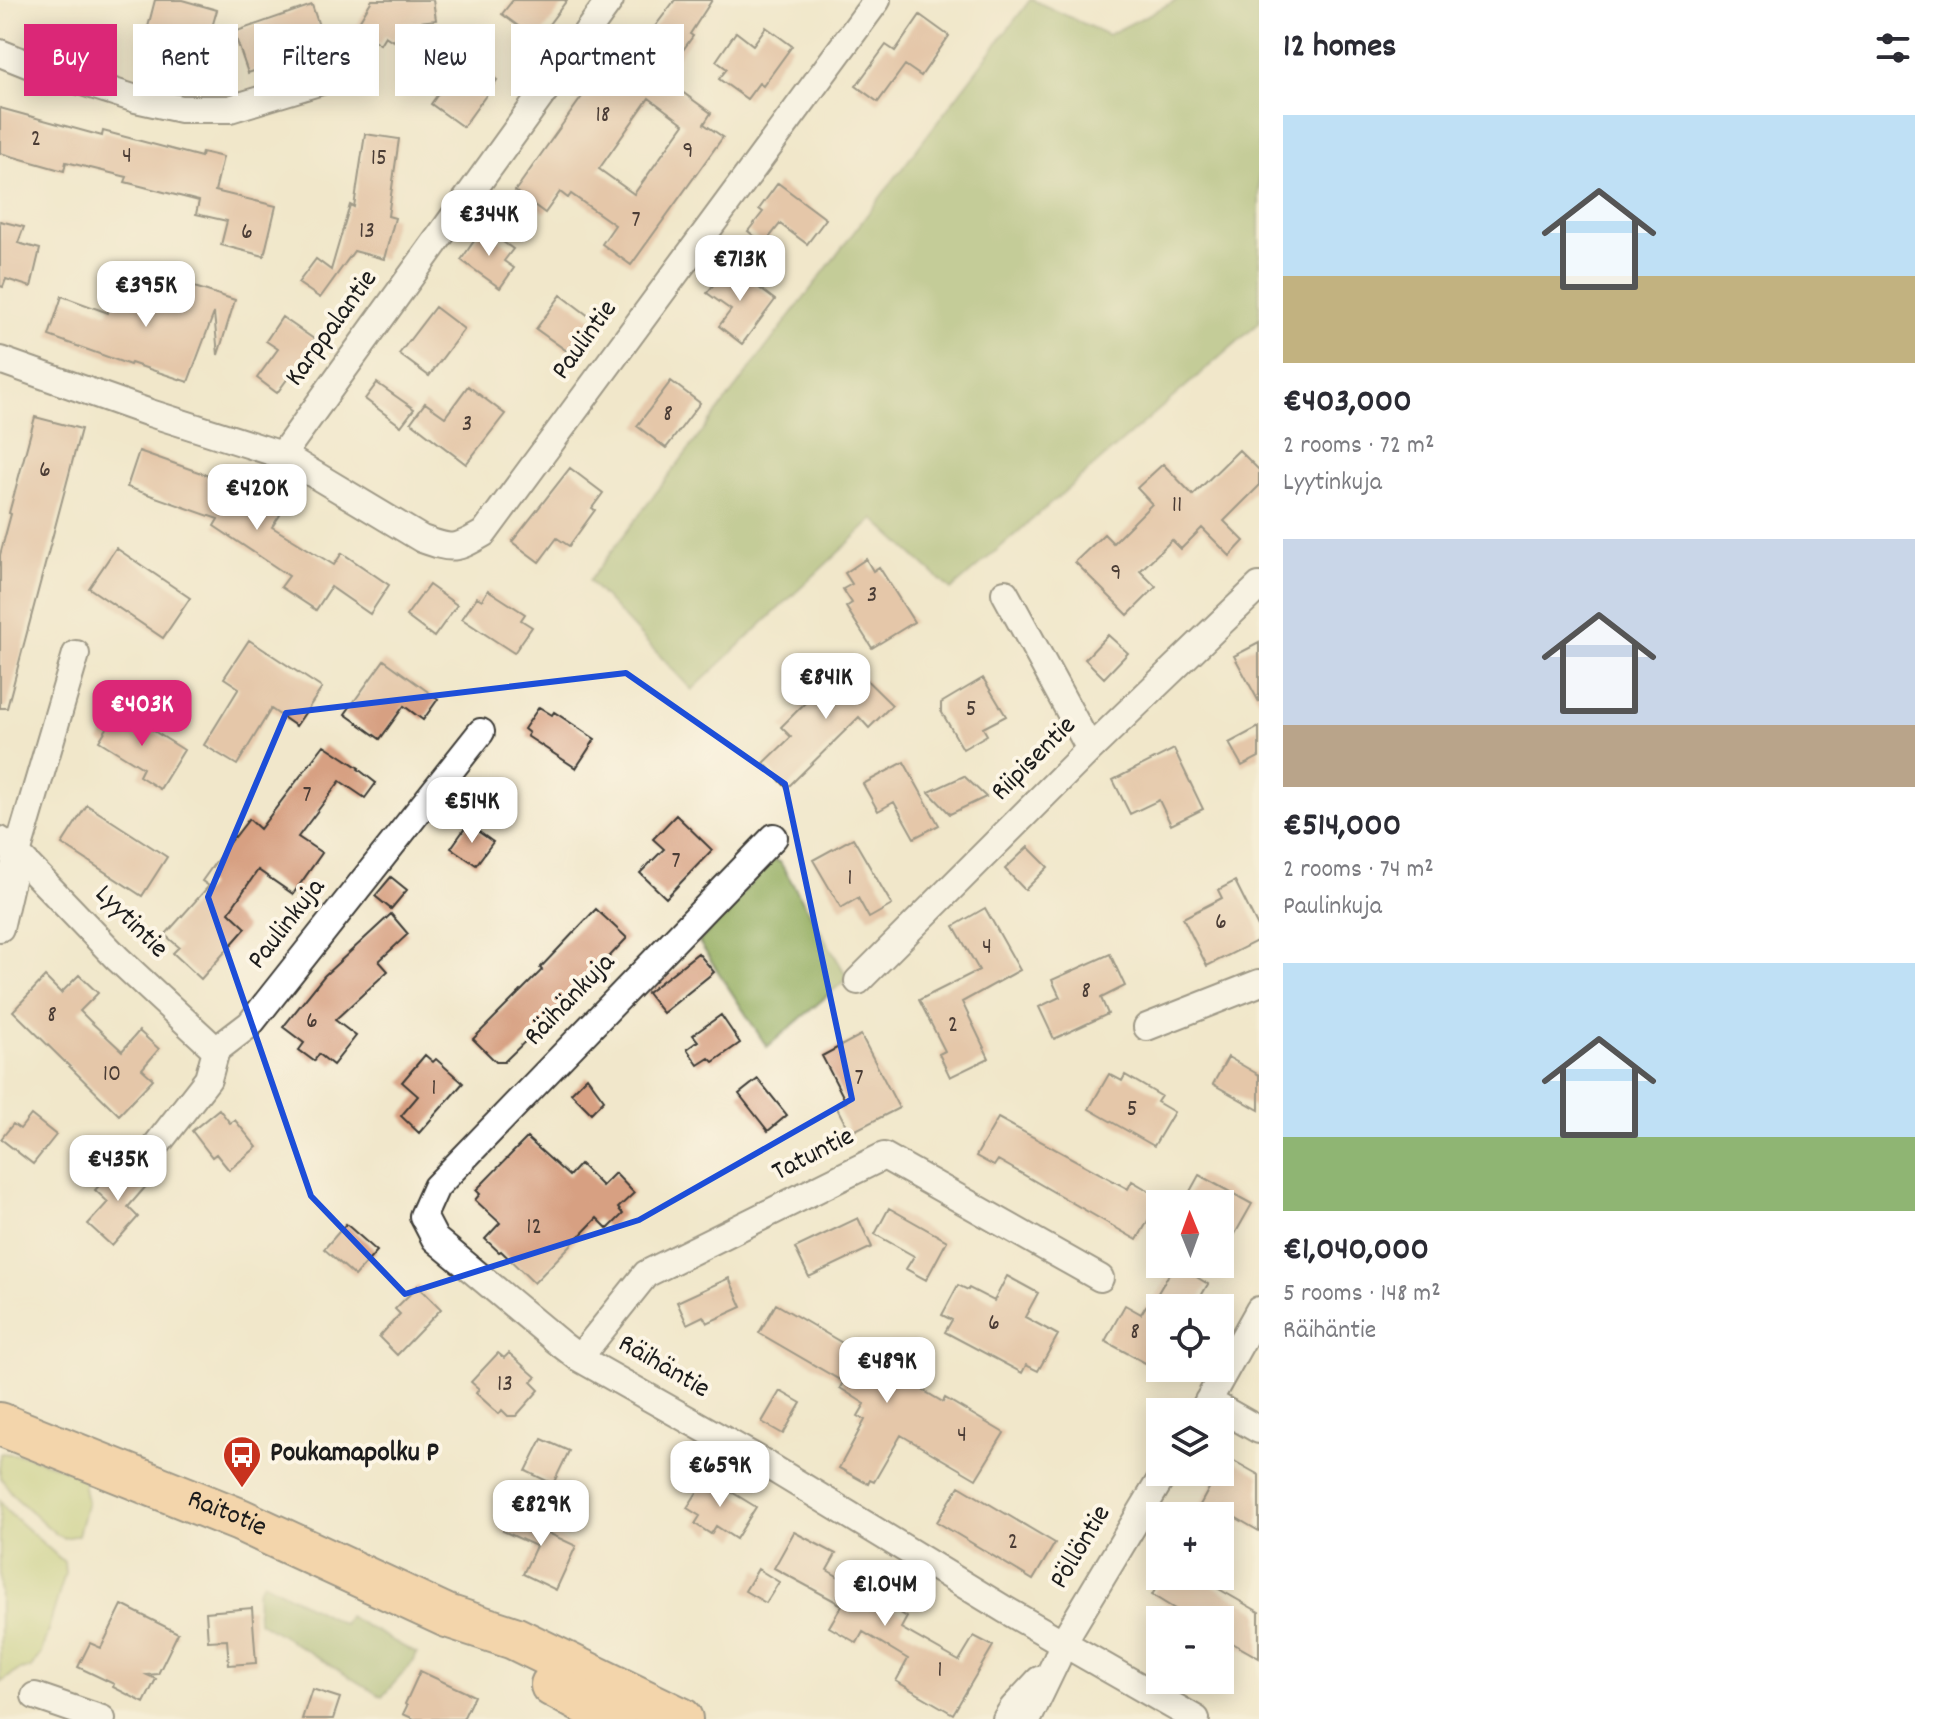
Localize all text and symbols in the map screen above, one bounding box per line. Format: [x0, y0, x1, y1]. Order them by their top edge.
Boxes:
chip: Buy [24, 24, 117, 96]
chip: Rent [133, 24, 238, 96]
chip: Filters [254, 24, 379, 96]
chip: New [395, 24, 495, 96]
chip: Apartment [511, 24, 684, 96]
text: 12 homes [1283, 24, 1396, 73]
icon: filters [1871, 26, 1915, 70]
house number: 18 [596, 99, 610, 133]
house number: 2 [31, 123, 41, 157]
house number: 9 [683, 135, 694, 169]
house number: 4 [122, 140, 132, 174]
house number: 15 [371, 142, 387, 176]
icon: home [1527, 167, 1671, 311]
pin: €344K [433, 190, 545, 258]
text: €344K [459, 197, 519, 234]
house number: 7 [631, 204, 641, 238]
house number: 13 [359, 215, 375, 249]
house number: 6 [241, 216, 253, 250]
pin: €713K [684, 235, 796, 303]
text: €713K [713, 242, 767, 279]
pin: €395K [90, 261, 202, 329]
street label: Karppalantie [277, 262, 389, 396]
text: €395K [115, 268, 177, 305]
street label: Paulintie [543, 293, 629, 389]
text: €403,000 [1283, 379, 1412, 428]
house number: 8 [663, 398, 673, 432]
house number: 3 [462, 408, 472, 442]
text: 2 rooms · 72 m² [1283, 428, 1434, 465]
house number: 6 [39, 454, 51, 488]
pin: €420K [201, 464, 313, 532]
text: Lyytinkuja [1283, 465, 1382, 502]
text: €420K [226, 471, 288, 508]
house number: 11 [1172, 489, 1182, 523]
house number: 9 [1111, 557, 1122, 591]
house number: 3 [867, 579, 877, 613]
icon: home [1527, 591, 1671, 735]
pin: €841K [770, 653, 882, 721]
text: €841K [799, 660, 853, 697]
pin: €403K [86, 680, 198, 748]
text: €403K [110, 687, 174, 724]
house number: 5 [965, 693, 977, 727]
street label: Riipisentie [983, 708, 1087, 812]
pin: €514K [416, 777, 528, 845]
house number: 7 [302, 779, 312, 813]
text: €514K [444, 784, 500, 821]
text: €514,000 [1283, 803, 1401, 852]
house number: 7 [671, 845, 681, 879]
text: 2 rooms · 74 m² [1283, 852, 1434, 889]
house number: 1 [847, 862, 853, 896]
street label: Paulinkuja [239, 870, 337, 979]
street label: Lyytintie [84, 877, 176, 969]
text: Paulinkuja [1283, 889, 1382, 926]
house number: 6 [1215, 906, 1227, 940]
house number: 4 [982, 931, 992, 965]
street label: Räihänkuja [516, 945, 626, 1057]
house number: 8 [1081, 975, 1091, 1009]
house number: 8 [47, 999, 57, 1033]
house number: 6 [306, 1005, 318, 1039]
house number: 2 [948, 1009, 958, 1043]
icon: home [1527, 1015, 1671, 1159]
house number: 10 [103, 1058, 121, 1092]
house number: 7 [854, 1062, 864, 1096]
house number: 1 [431, 1072, 437, 1106]
house number: 5 [1126, 1093, 1138, 1127]
street label: Tatuntie [766, 1118, 862, 1194]
pin: €435K [62, 1135, 174, 1203]
text: €435K [88, 1142, 148, 1179]
north arrow [1146, 1190, 1234, 1278]
map controls [1146, 1190, 1234, 1694]
house number: 12 [526, 1211, 542, 1245]
text: €1,040,000 [1283, 1227, 1429, 1276]
text: 5 rooms · 148 m² [1283, 1276, 1441, 1313]
button: locate [1146, 1294, 1234, 1382]
house number: 6 [988, 1307, 1000, 1341]
text: Räihäntie [1283, 1313, 1376, 1350]
house number: 8 [1130, 1316, 1140, 1350]
street label: Räihäntie [610, 1326, 716, 1410]
pin: €489K [831, 1337, 943, 1405]
text: €489K [857, 1344, 917, 1381]
house number: 13 [497, 1368, 513, 1402]
button: layers [1146, 1398, 1234, 1486]
house number: 4 [957, 1419, 967, 1453]
bus stop icon: Poukamapolku P [221, 1434, 263, 1489]
place label: Poukamapolku P [270, 1435, 439, 1475]
pin: €659K [664, 1441, 776, 1509]
text: €659K [688, 1448, 752, 1485]
pin: €829K [485, 1480, 597, 1548]
street label: Raitotie [181, 1481, 273, 1549]
text: €829K [511, 1487, 571, 1524]
street label: Pöllöntie [1041, 1498, 1123, 1598]
button: + [1146, 1502, 1234, 1590]
house number: 2 [1008, 1526, 1018, 1560]
pin: €1.04M [820, 1560, 950, 1628]
text: €1.04M [853, 1567, 917, 1604]
button: − [1146, 1606, 1234, 1694]
house number: 1 [937, 1654, 943, 1688]

